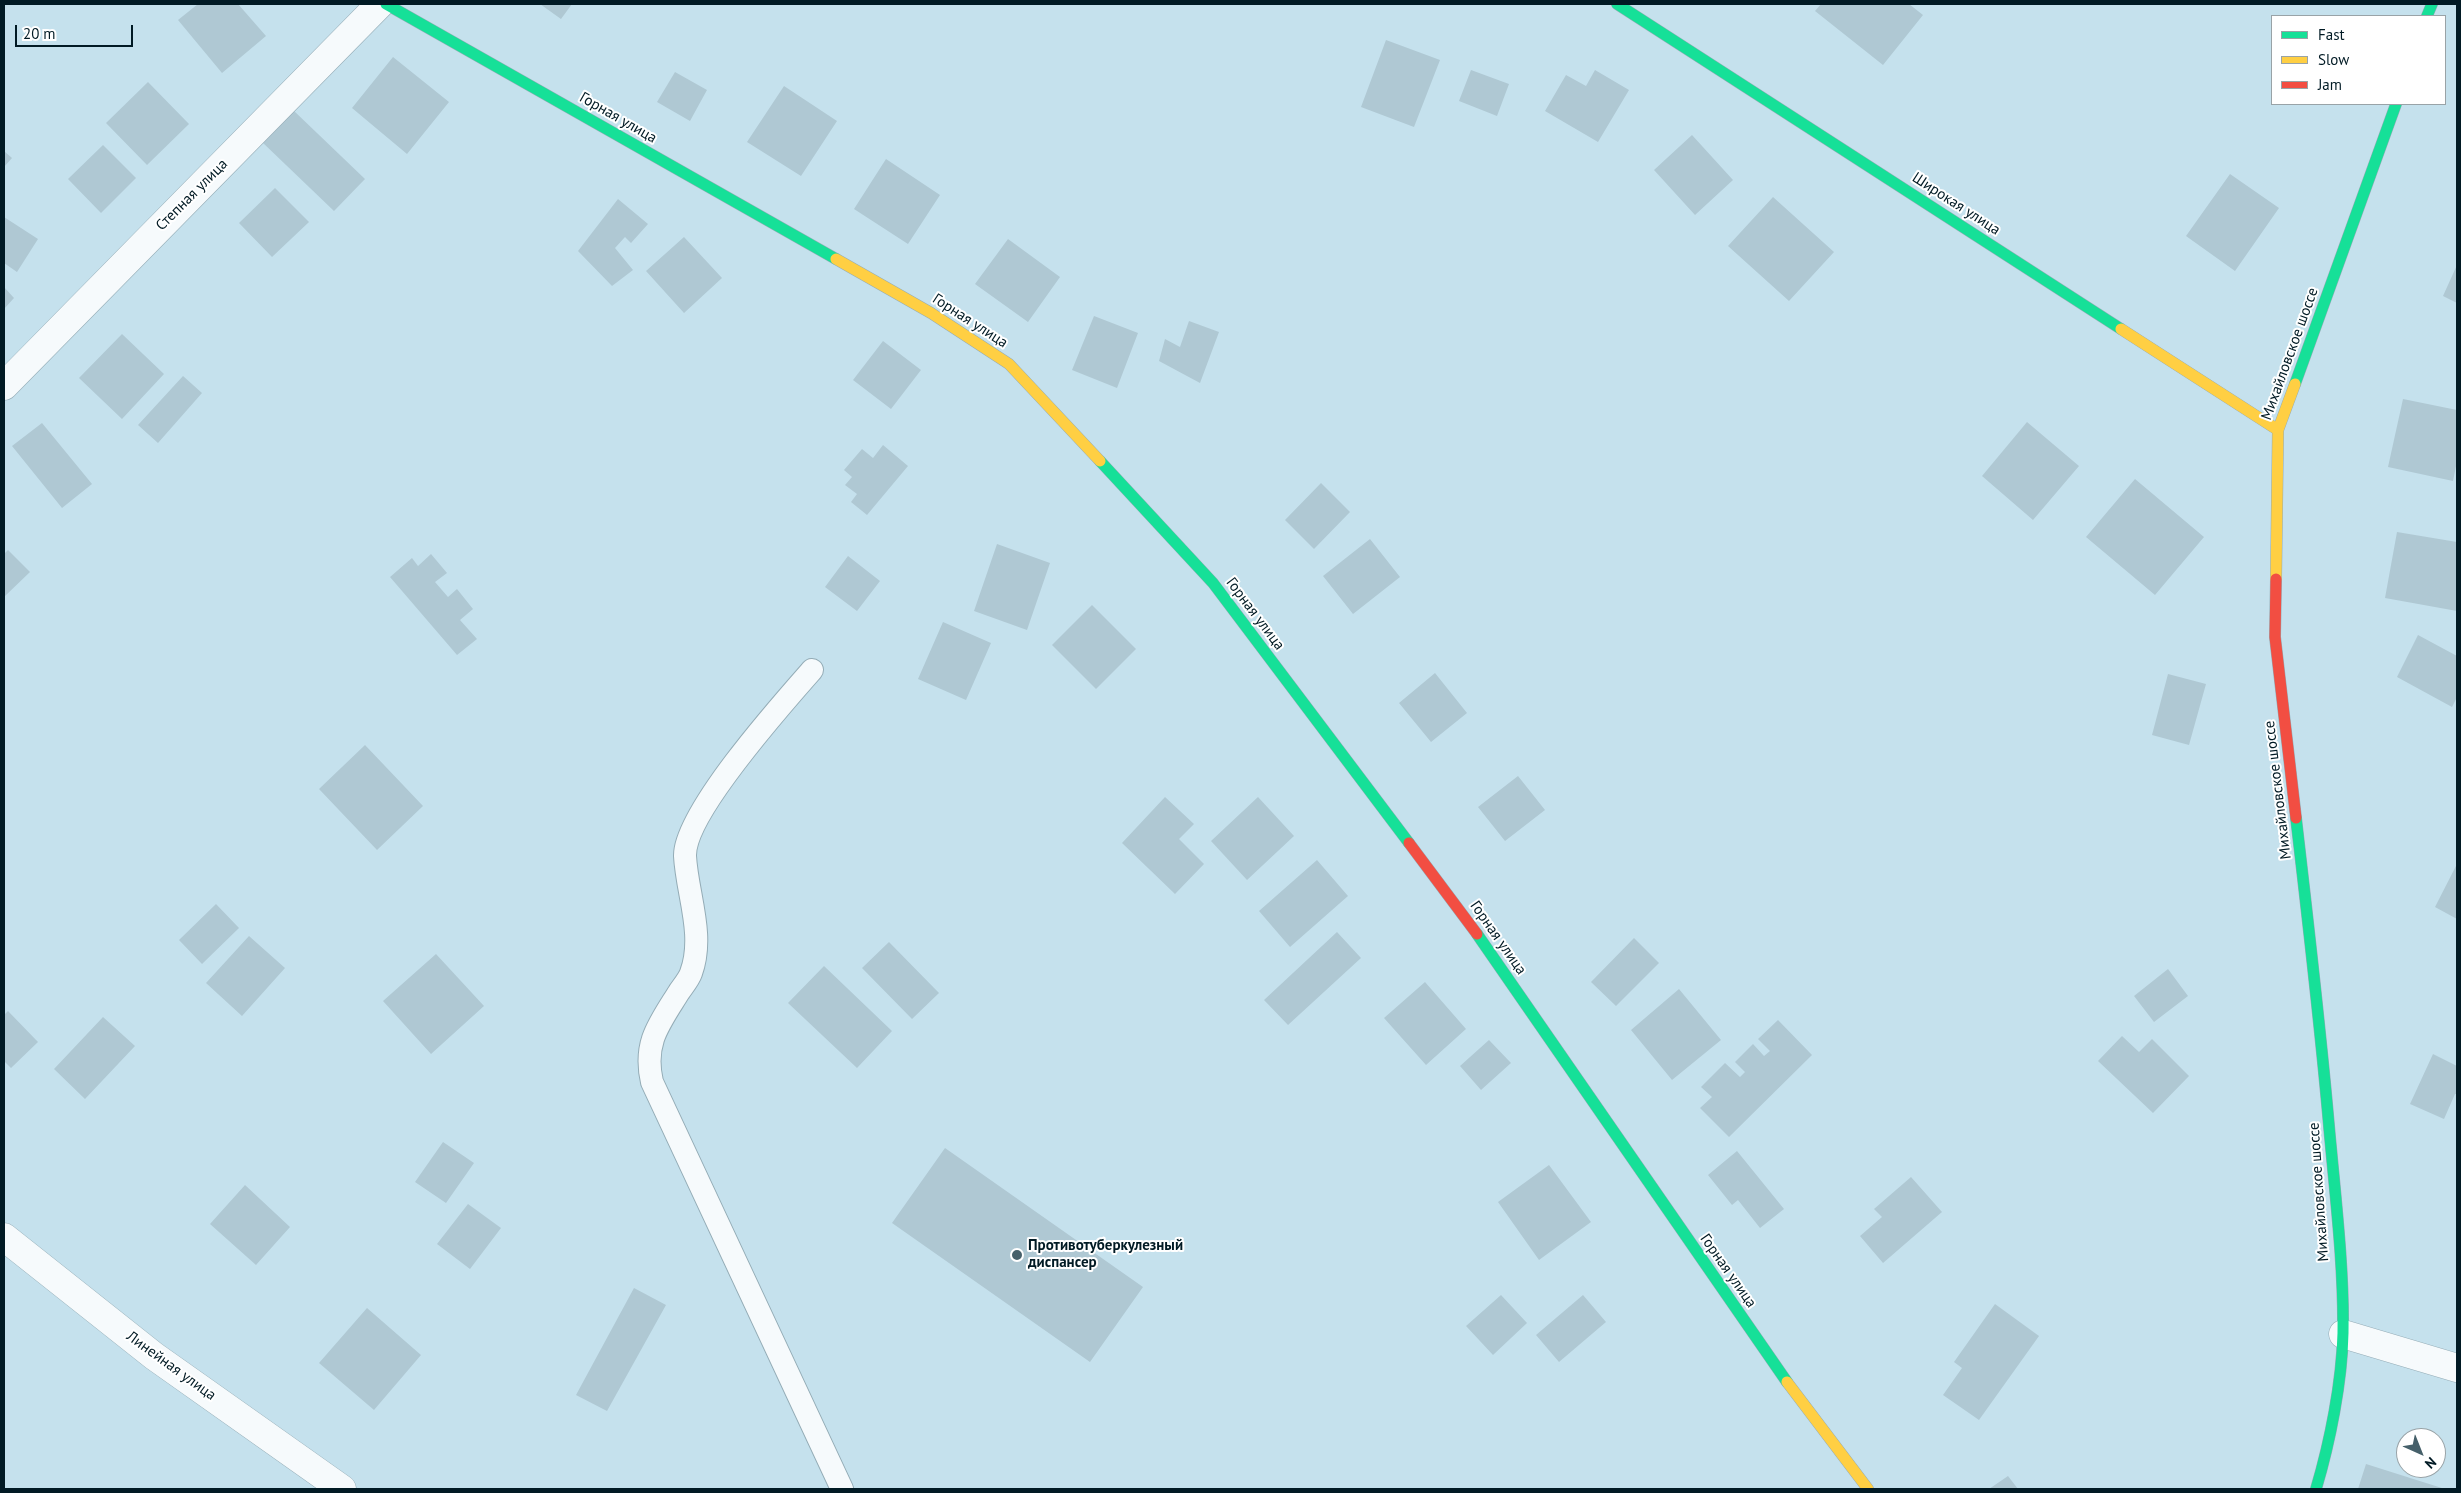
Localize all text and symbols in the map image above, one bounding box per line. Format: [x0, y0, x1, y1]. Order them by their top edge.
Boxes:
scale bar [18, 15, 135, 47]
legend [2271, 15, 2446, 105]
text: 20 m [23, 24, 56, 43]
text: Fast [2318, 25, 2345, 44]
text: Slow [2318, 50, 2349, 69]
text: Jam [2318, 75, 2342, 94]
street label: Горная улица [576, 89, 660, 147]
street label: Степная улица [152, 155, 232, 235]
street label: Широкая улица [1909, 169, 2003, 239]
street label: Михайловское шоссе [2258, 285, 2322, 423]
street label: Горная улица [929, 290, 1011, 352]
street label: Горная улица [1222, 574, 1288, 654]
street label: Михайловское шоссе [2261, 720, 2295, 860]
street label: Горная улица [1466, 898, 1530, 978]
street label: Михайловское шоссе [2305, 1122, 2333, 1262]
street label: Горная улица [1696, 1231, 1760, 1311]
place label: Противотуберкулезный диспансер [1028, 1237, 1183, 1272]
marker: Противотуберкулезный диспансер [1010, 1248, 1024, 1262]
street label: Линейная улица [123, 1327, 219, 1405]
north arrow [2396, 1428, 2446, 1478]
text: N [2421, 1453, 2440, 1473]

